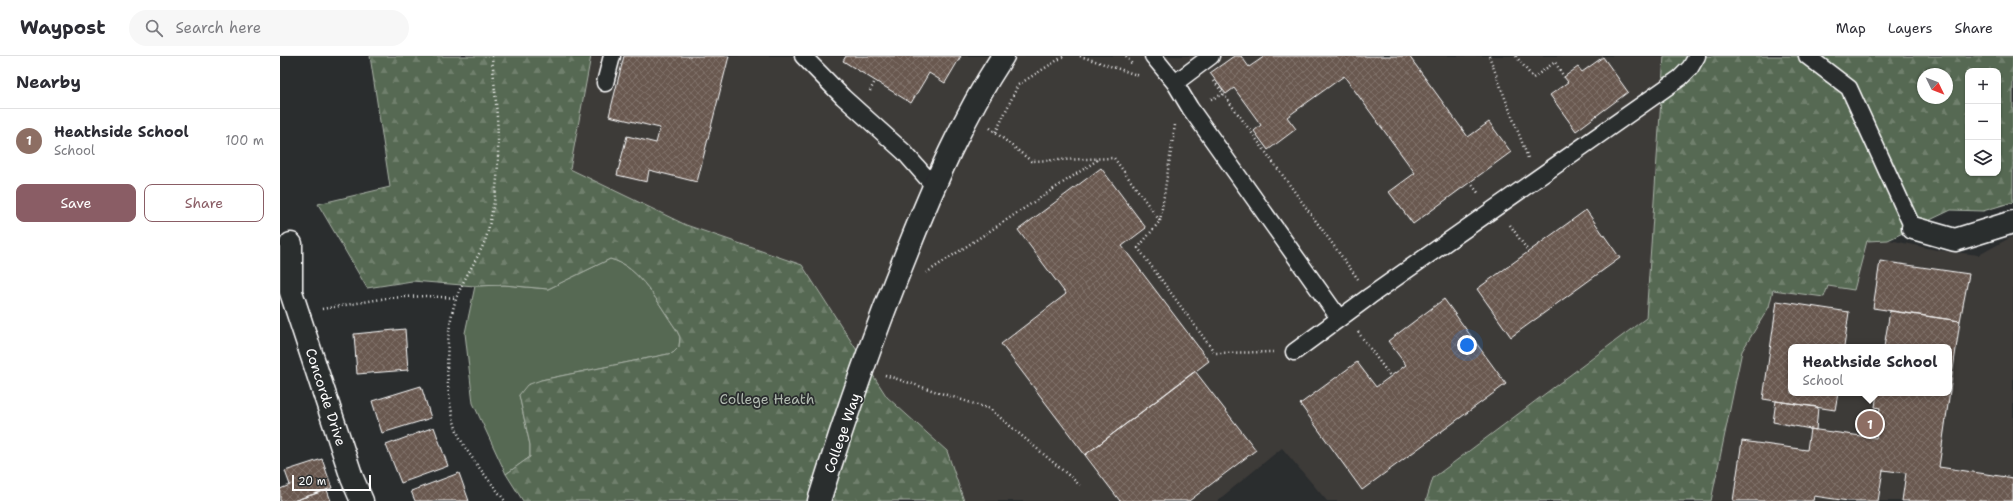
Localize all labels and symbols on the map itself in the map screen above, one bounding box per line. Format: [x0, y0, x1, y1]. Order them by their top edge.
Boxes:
north arrow [1917, 68, 1953, 104]
your location [1457, 335, 1477, 355]
street label: Concorde Drive [302, 346, 350, 448]
park label: College Heath [719, 390, 815, 408]
street label: College Way [820, 391, 864, 475]
pin: 1 [1857, 409, 1883, 439]
scale bar [292, 473, 371, 492]

